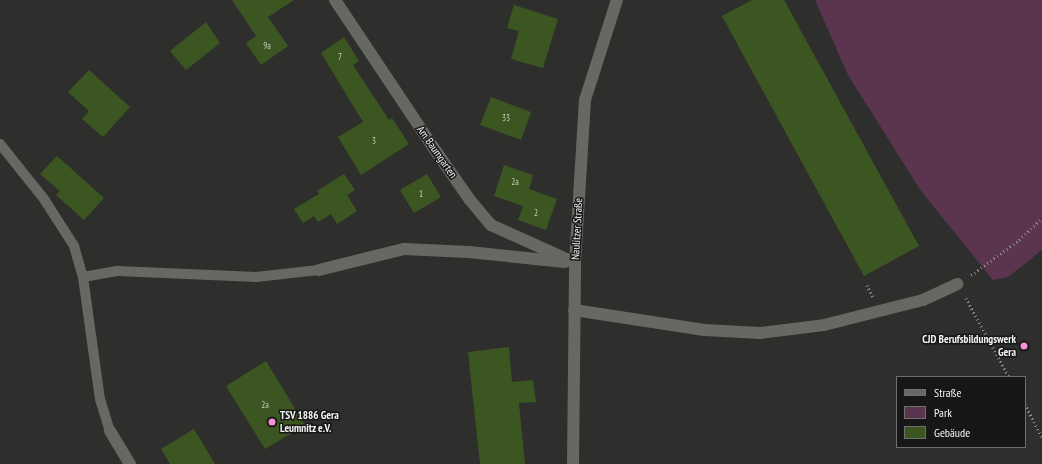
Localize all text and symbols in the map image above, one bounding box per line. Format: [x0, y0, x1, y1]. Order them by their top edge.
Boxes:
house number: 9a [263, 41, 271, 51]
house number: 7 [338, 52, 342, 62]
house number: 33 [502, 113, 510, 123]
street label: Am Baumgarten [414, 123, 460, 181]
house number: 3 [372, 136, 376, 146]
house number: 2a [511, 177, 519, 187]
house number: 1 [419, 189, 423, 199]
street label: Naulitzer Straße [569, 198, 585, 260]
house number: 2 [534, 208, 538, 218]
place label: CJD Berufsbildungswerk Gera [922, 333, 1016, 359]
marker: CJD Berufsbildungswerk Gera [1019, 341, 1029, 351]
legend [896, 376, 1026, 448]
text: Straße [934, 385, 961, 400]
house number: 2a [261, 400, 269, 410]
text: Park [934, 405, 952, 420]
place label: TSV 1886 Gera Leumnitz e.V. [280, 409, 339, 435]
marker: TSV 1886 Gera Leumnitz e.V. [267, 417, 277, 427]
text: Gebäude [934, 425, 970, 440]

